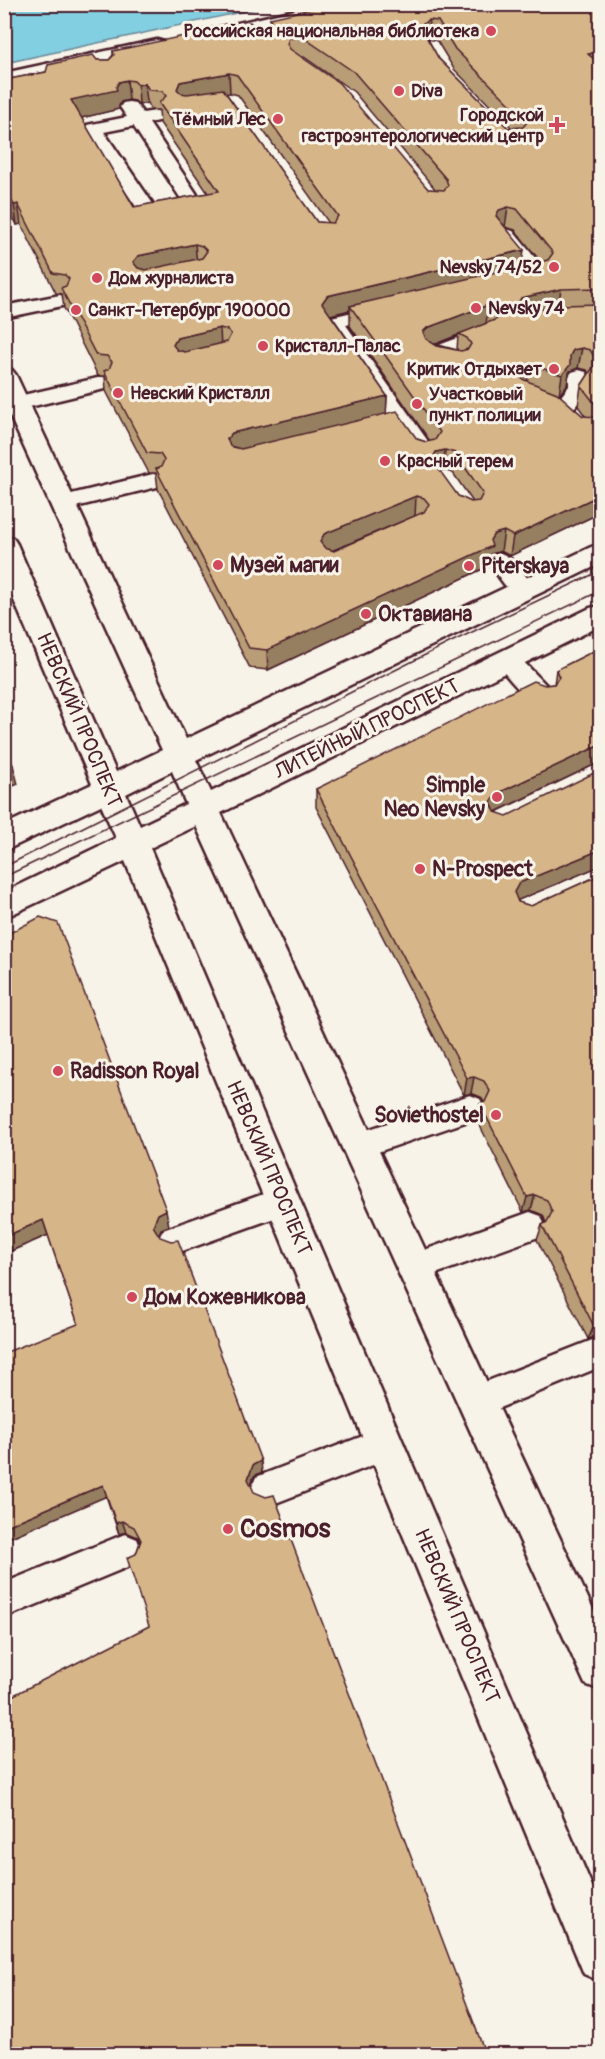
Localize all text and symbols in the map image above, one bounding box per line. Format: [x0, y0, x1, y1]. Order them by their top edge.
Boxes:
place label: Российская национальная библиотека [184, 20, 480, 43]
marker: Российская национальная библиотека [484, 24, 498, 38]
place label: Diva [411, 80, 443, 103]
marker: Diva [392, 84, 406, 98]
place label: Городской гастроэнтерологический центр [301, 104, 545, 148]
place label: Тёмный Лес [172, 108, 266, 131]
marker: Тёмный Лес [271, 112, 285, 126]
marker: Городской гастроэнтерологический центр [548, 116, 566, 134]
place label: Nevsky 74/52 [439, 256, 542, 279]
marker: Nevsky 74/52 [547, 260, 561, 274]
place label: Дом журналиста [108, 267, 235, 290]
marker: Дом журналиста [90, 271, 104, 285]
place label: Nevsky 74 [488, 297, 565, 320]
place label: Санкт-Петербург 190000 [88, 299, 291, 322]
marker: Nevsky 74 [469, 301, 483, 315]
marker: Санкт-Петербург 190000 [69, 303, 83, 317]
place label: Кристалл-Палас [275, 335, 401, 358]
marker: Кристалл-Палас [256, 339, 270, 353]
place label: Критик Отдыхает [407, 358, 543, 381]
marker: Критик Отдыхает [547, 362, 561, 376]
place label: Невский Кристалл [130, 382, 270, 405]
place label: Участковый пункт полиции [429, 383, 541, 427]
marker: Невский Кристалл [111, 386, 125, 400]
marker: Участковый пункт полиции [410, 397, 424, 411]
place label: Красный терем [397, 450, 514, 473]
marker: Красный терем [378, 454, 392, 468]
place label: Музей магии [230, 552, 339, 579]
place label: Piterskaya [481, 553, 570, 580]
marker: Музей магии [211, 558, 225, 572]
marker: Piterskaya [462, 559, 476, 573]
place label: Октавиана [378, 601, 472, 628]
marker: Октавиана [359, 607, 373, 621]
street label: НЕВСКИЙ ПРОСПЕКТ [30, 628, 128, 812]
street label: ЛИТЕЙНЫЙ ПРОСПЕКТ [269, 672, 464, 786]
place label: Simple Neo Nevsky [384, 772, 486, 823]
marker: Simple Neo Nevsky [490, 790, 504, 804]
place label: N-Prospect [432, 856, 534, 883]
marker: N-Prospect [413, 862, 427, 876]
place label: Radisson Royal [70, 1058, 199, 1085]
marker: Radisson Royal [51, 1064, 65, 1078]
street label: НЕВСКИЙ ПРОСПЕКТ [220, 1076, 318, 1260]
place label: Soviethostel [374, 1102, 484, 1129]
marker: Soviethostel [489, 1108, 503, 1122]
place label: Дом Кожевникова [142, 1284, 306, 1311]
marker: Дом Кожевникова [125, 1290, 139, 1304]
place label: Cosmos [240, 1513, 331, 1545]
marker: Cosmos [221, 1522, 235, 1536]
street label: НЕВСКИЙ ПРОСПЕКТ [408, 1524, 506, 1708]

